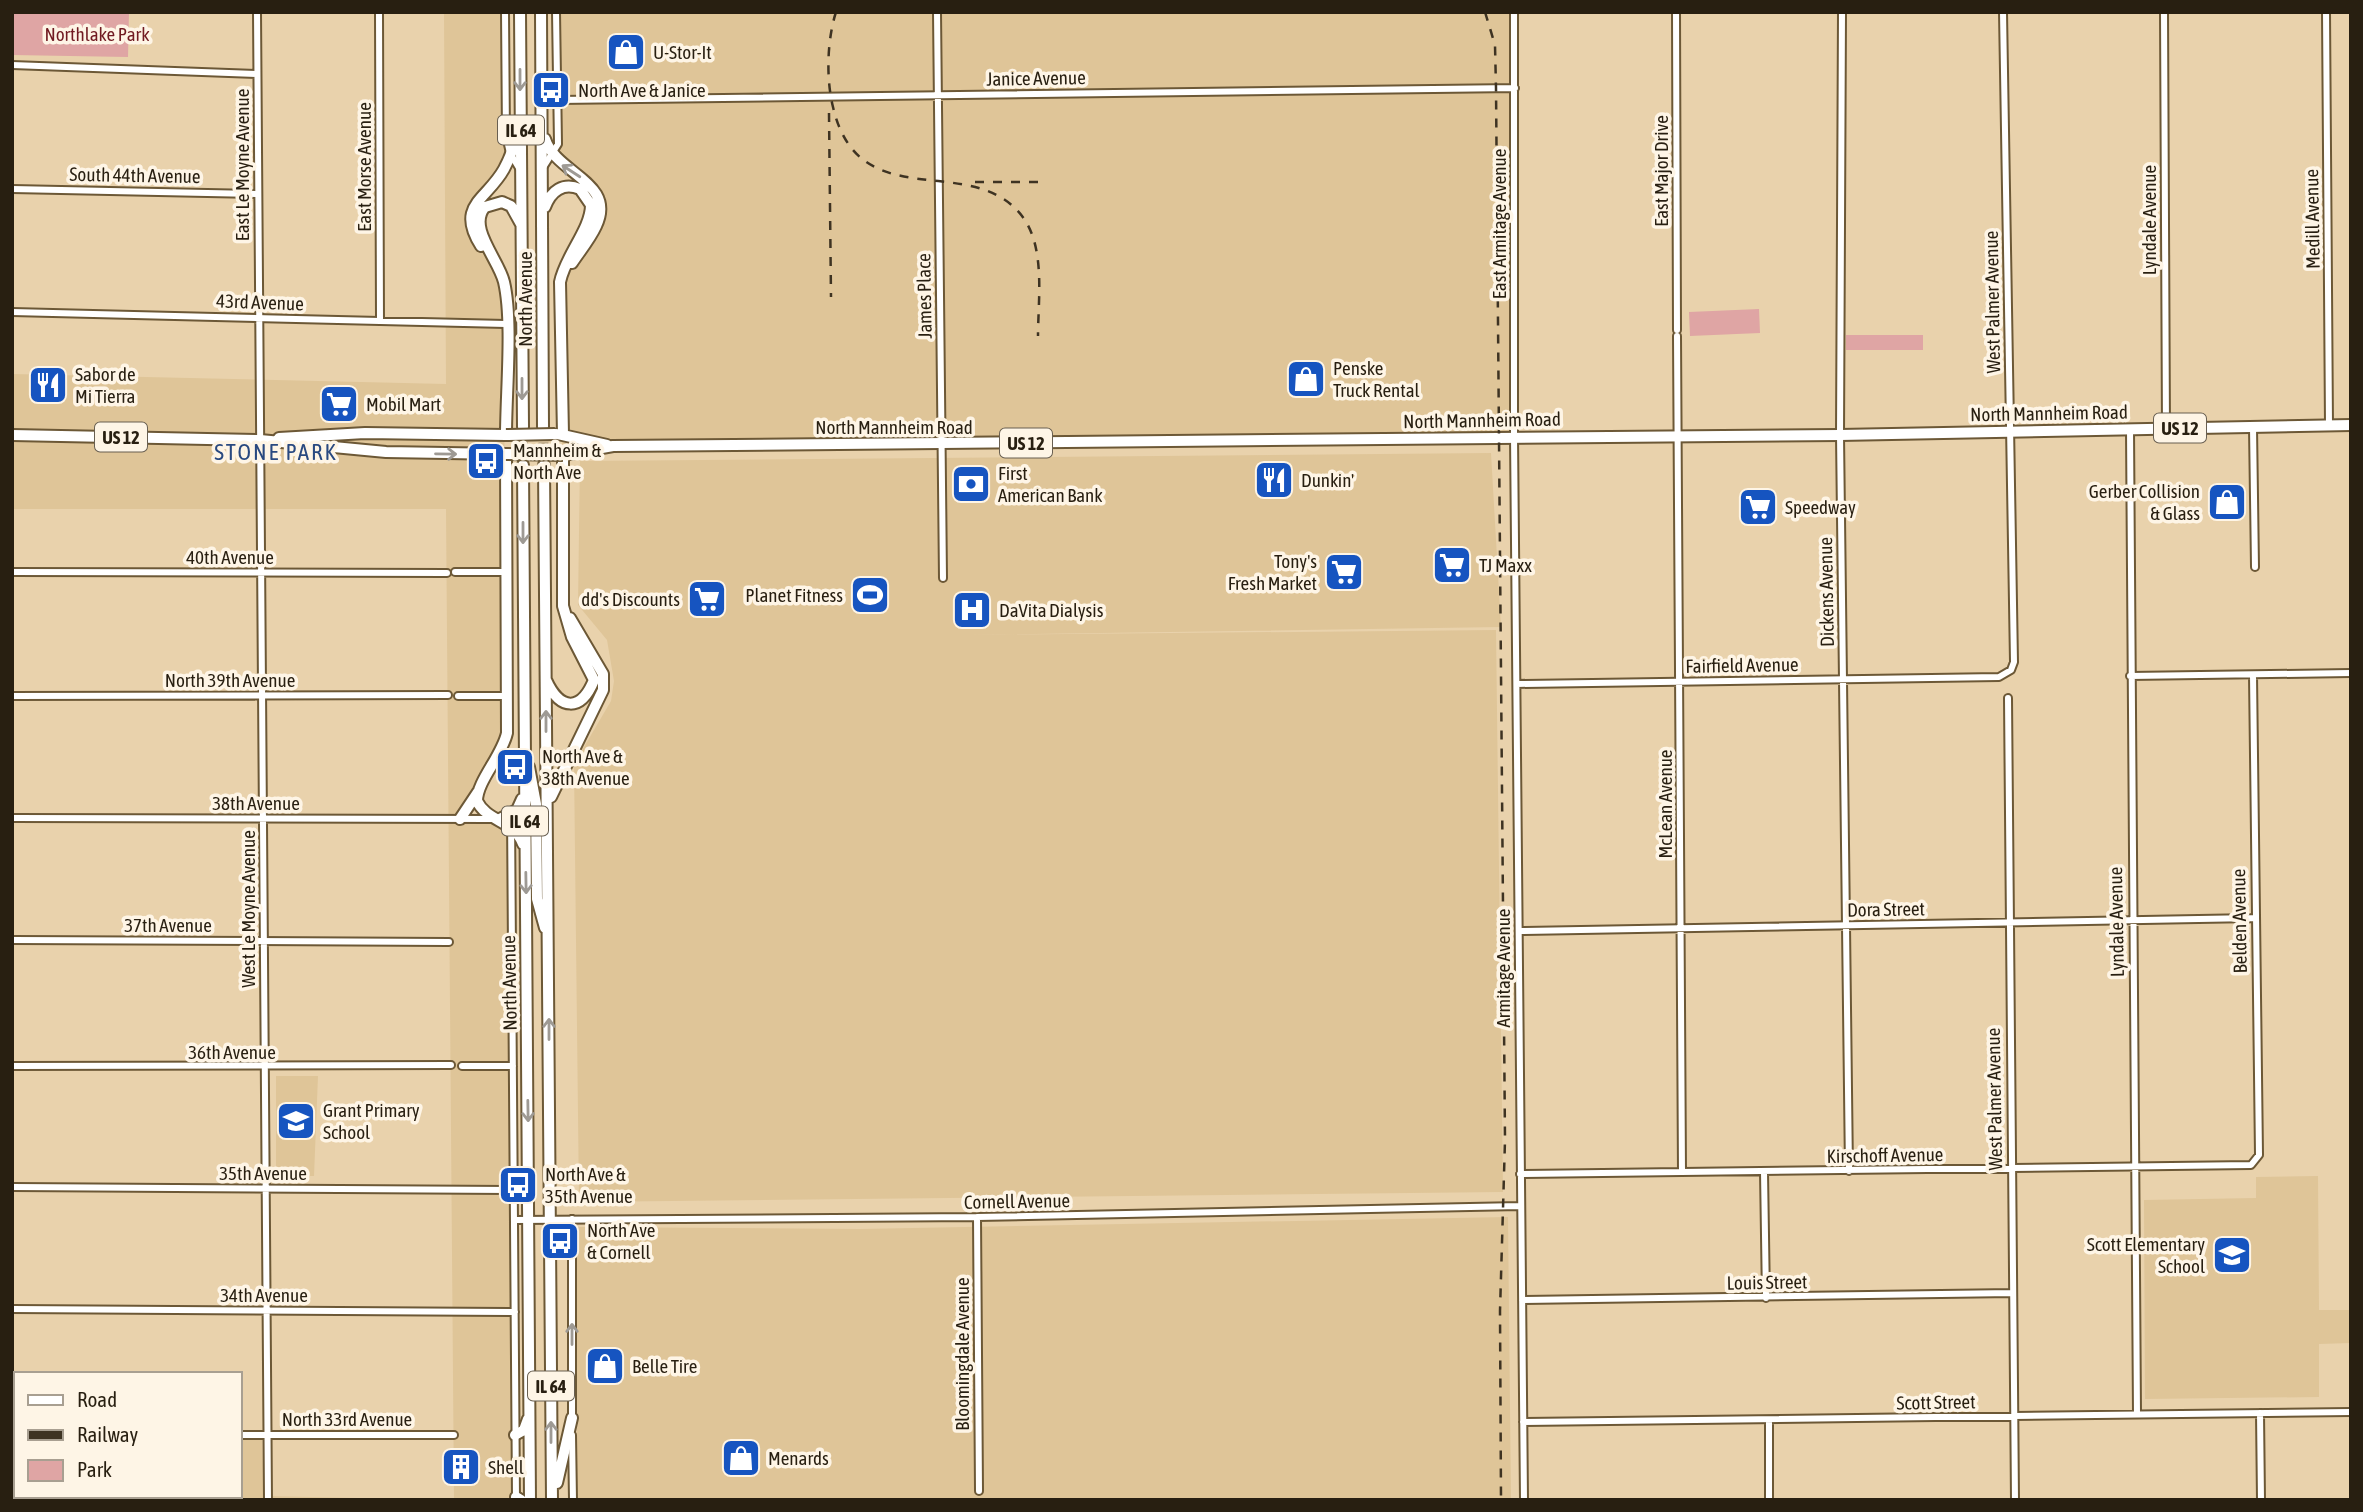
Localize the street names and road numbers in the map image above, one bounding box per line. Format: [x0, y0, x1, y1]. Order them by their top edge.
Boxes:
street label: Janice Avenue [986, 66, 1086, 90]
street label: East Le Moyne Avenue [231, 89, 253, 241]
street label: East Morse Avenue [353, 102, 375, 232]
street label: East Major Drive [1650, 115, 1672, 227]
road number: IL 64 [498, 116, 544, 145]
street label: East Armitage Avenue [1488, 149, 1510, 299]
street label: South 44th Avenue [69, 163, 201, 187]
street label: Lyndale Avenue [2138, 165, 2160, 275]
street label: Medill Avenue [2300, 169, 2324, 269]
street label: West Palmer Avenue [1980, 231, 2004, 373]
street label: North Avenue [514, 251, 536, 347]
street label: James Place [912, 253, 936, 339]
street label: 43rd Avenue [216, 289, 304, 315]
street label: North Mannheim Road [1970, 401, 2128, 425]
street label: North Mannheim Road [1403, 408, 1561, 432]
road number: US 12 [2154, 414, 2206, 442]
street label: North Mannheim Road [815, 416, 973, 438]
road number: US 12 [95, 422, 147, 452]
road number: US 12 [1000, 428, 1052, 458]
street label: Dickens Avenue [1814, 537, 1838, 647]
street label: 40th Avenue [186, 546, 274, 568]
street label: Fairfield Avenue [1685, 653, 1799, 677]
street label: North 39th Avenue [165, 669, 295, 691]
street label: McLean Avenue [1654, 750, 1676, 858]
street label: 38th Avenue [212, 792, 300, 814]
road number: IL 64 [502, 806, 548, 836]
street label: West Le Moyne Avenue [237, 830, 259, 988]
street label: Lyndale Avenue [2104, 867, 2128, 977]
street label: Belden Avenue [2227, 869, 2251, 973]
street label: Dora Street [1847, 897, 1925, 921]
street label: Armitage Avenue [1492, 909, 1514, 1027]
street label: 37th Avenue [124, 914, 212, 936]
street label: North Avenue [497, 935, 521, 1031]
street label: West Palmer Avenue [1982, 1028, 2006, 1170]
street label: 36th Avenue [188, 1041, 276, 1063]
street label: Kirschoff Avenue [1826, 1143, 1944, 1167]
street label: 35th Avenue [219, 1162, 307, 1184]
street label: Cornell Avenue [964, 1189, 1070, 1213]
street label: Louis Street [1726, 1270, 1808, 1294]
street label: Bloomingdale Avenue [951, 1277, 973, 1431]
street label: 34th Avenue [220, 1284, 308, 1306]
road number: IL 64 [528, 1372, 574, 1400]
street label: Scott Street [1896, 1390, 1976, 1414]
street label: North 33rd Avenue [282, 1408, 412, 1430]

